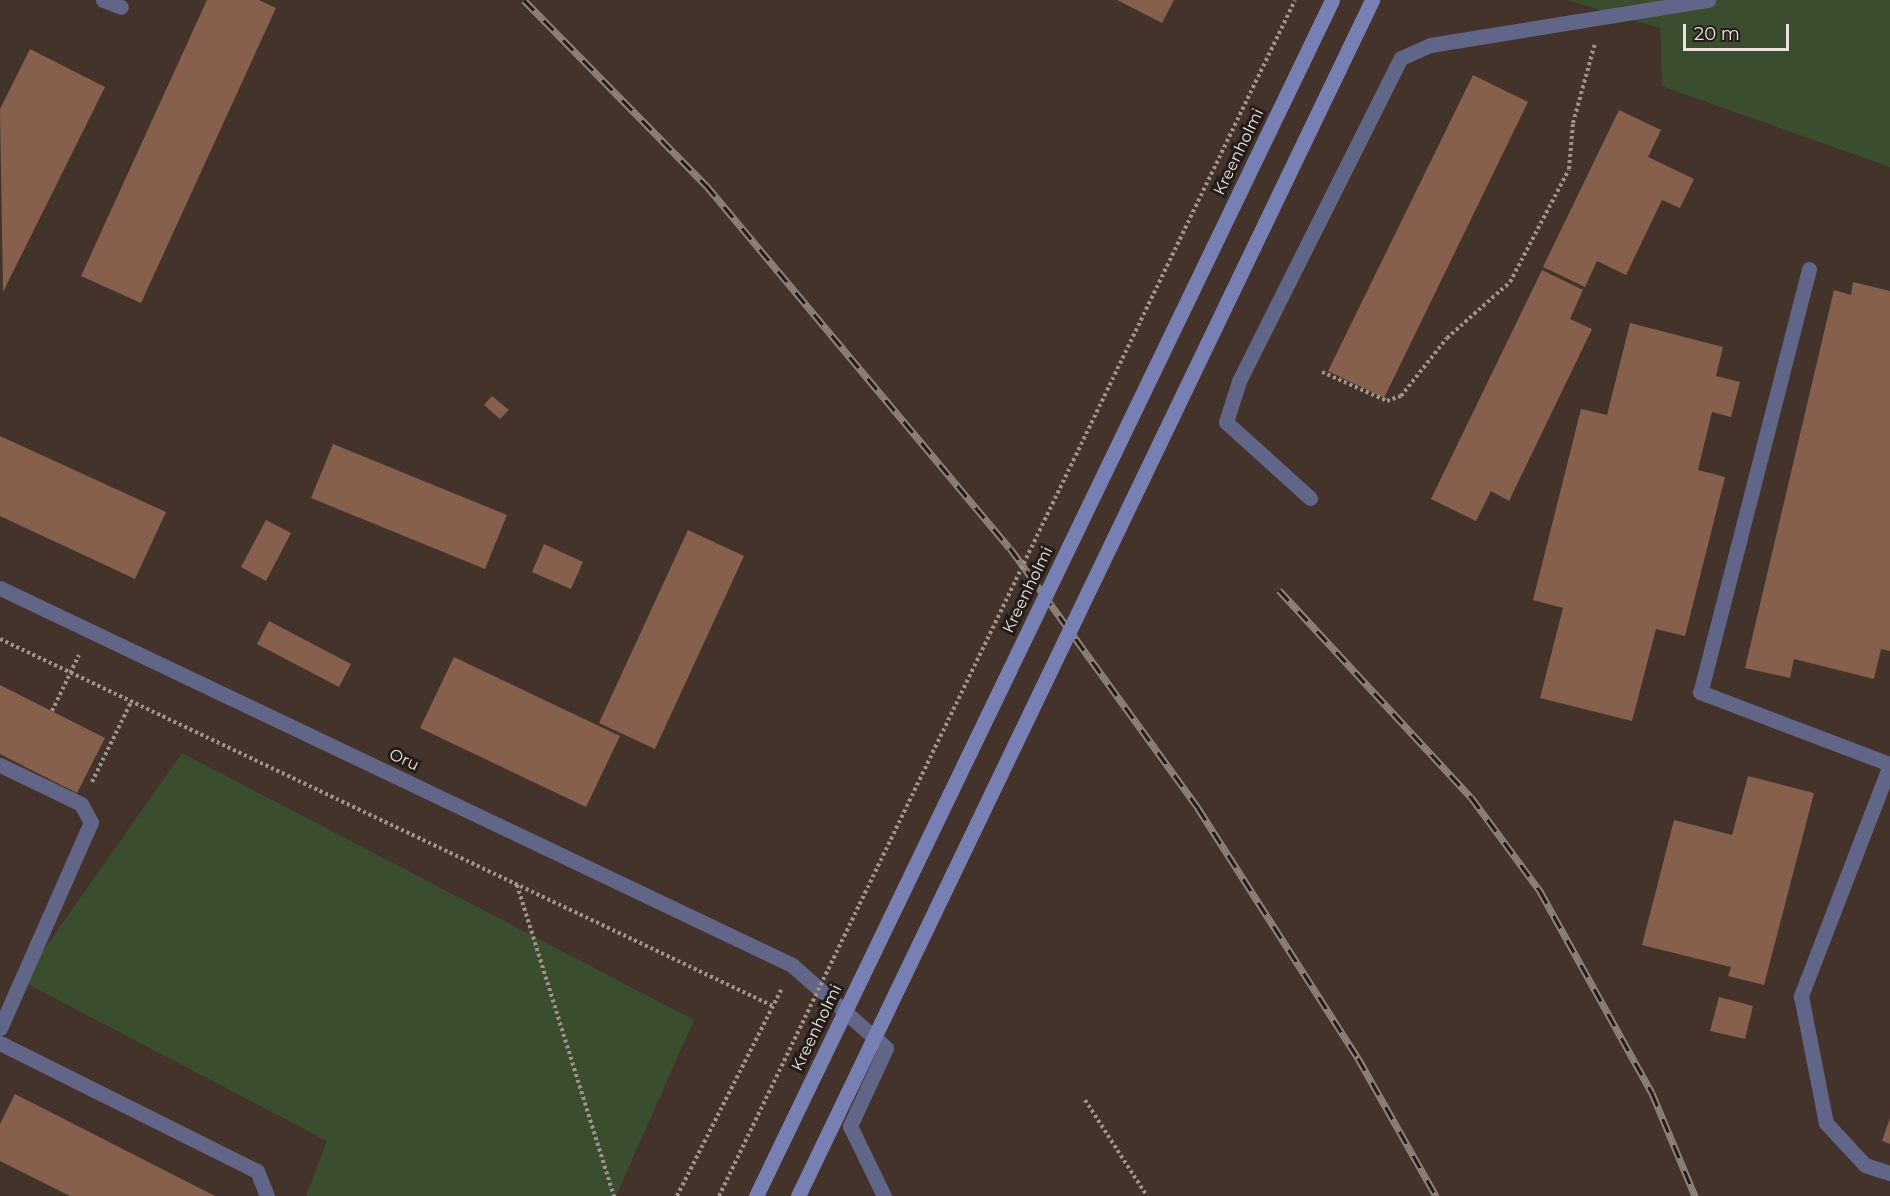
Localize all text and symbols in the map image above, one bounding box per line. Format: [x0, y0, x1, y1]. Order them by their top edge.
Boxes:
scale bar [1686, 12, 1792, 50]
text: 20 m [1694, 23, 1740, 45]
street label: Kreenholmi [1210, 106, 1268, 198]
street label: Kreenholmi [999, 544, 1057, 636]
street label: Oru [386, 745, 422, 775]
street label: Kreenholmi [788, 982, 846, 1074]

